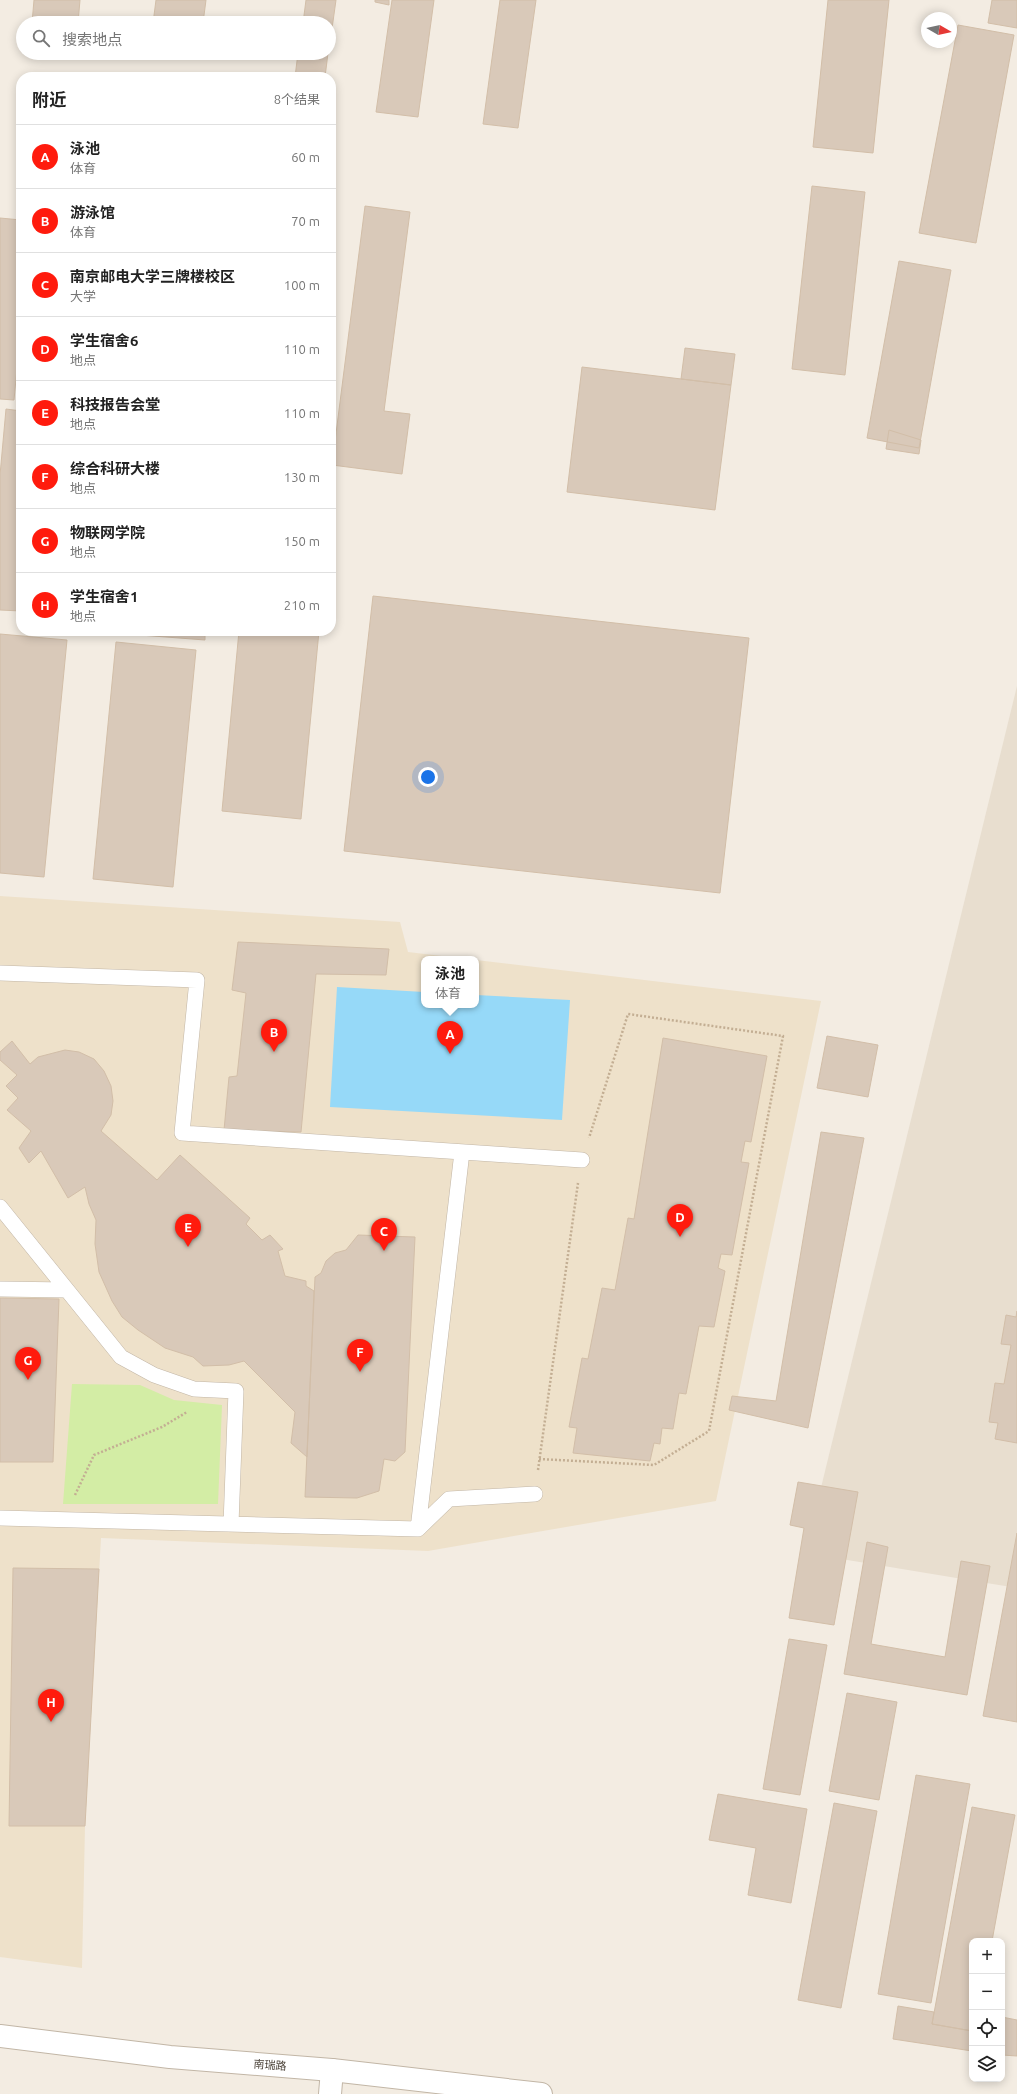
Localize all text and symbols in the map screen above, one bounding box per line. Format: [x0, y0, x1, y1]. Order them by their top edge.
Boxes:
north arrow [921, 12, 957, 48]
search box [16, 16, 336, 60]
icon: search [30, 27, 52, 49]
text: 搜索地点 [62, 31, 122, 48]
text: 附近 [32, 90, 66, 109]
text: 8个结果 [274, 92, 320, 106]
text: 泳池 [70, 140, 100, 157]
text: A [40, 150, 50, 164]
text: 60 m [291, 150, 320, 164]
text: 体育 [70, 161, 96, 175]
text: 游泳馆 [70, 204, 115, 221]
text: B [41, 214, 49, 228]
text: 70 m [291, 214, 320, 228]
text: 体育 [70, 225, 96, 239]
text: 南京邮电大学三牌楼校区 [70, 268, 235, 285]
text: C [41, 278, 49, 292]
text: 100 m [284, 278, 320, 292]
text: 大学 [70, 289, 96, 303]
text: 学生宿舍6 [70, 332, 138, 349]
text: D [40, 342, 50, 356]
text: 110 m [284, 342, 320, 356]
text: 地点 [70, 353, 96, 367]
text: 科技报告会堂 [70, 396, 160, 413]
text: E [41, 406, 49, 420]
text: 110 m [284, 406, 320, 420]
text: 地点 [70, 417, 96, 431]
text: 综合科研大楼 [70, 460, 160, 477]
text: F [41, 470, 49, 484]
text: 130 m [284, 470, 320, 484]
text: 地点 [70, 481, 96, 495]
text: 物联网学院 [70, 524, 145, 541]
text: G [41, 534, 50, 548]
text: 150 m [284, 534, 320, 548]
text: 地点 [70, 545, 96, 559]
text: 学生宿舍1 [70, 588, 138, 605]
text: H [40, 598, 50, 612]
text: 210 m [284, 598, 320, 612]
text: 地点 [70, 609, 96, 623]
your location [418, 767, 438, 787]
popup [421, 956, 479, 1008]
text: 泳池 [435, 965, 465, 982]
text: 体育 [435, 986, 461, 1000]
pin: B [261, 1019, 287, 1052]
pin: A [437, 1021, 463, 1054]
pin: D [667, 1204, 693, 1237]
pin: E [175, 1214, 201, 1247]
pin: C [371, 1218, 397, 1251]
pin: F [347, 1339, 373, 1372]
pin: G [15, 1347, 41, 1380]
pin: H [38, 1689, 64, 1722]
map controls [969, 1938, 1005, 2082]
button: + [969, 1938, 1005, 1974]
button: − [969, 1974, 1005, 2010]
button: locate [969, 2010, 1005, 2046]
button: layers [969, 2046, 1005, 2082]
street label: 南瑞路 [253, 2058, 287, 2072]

